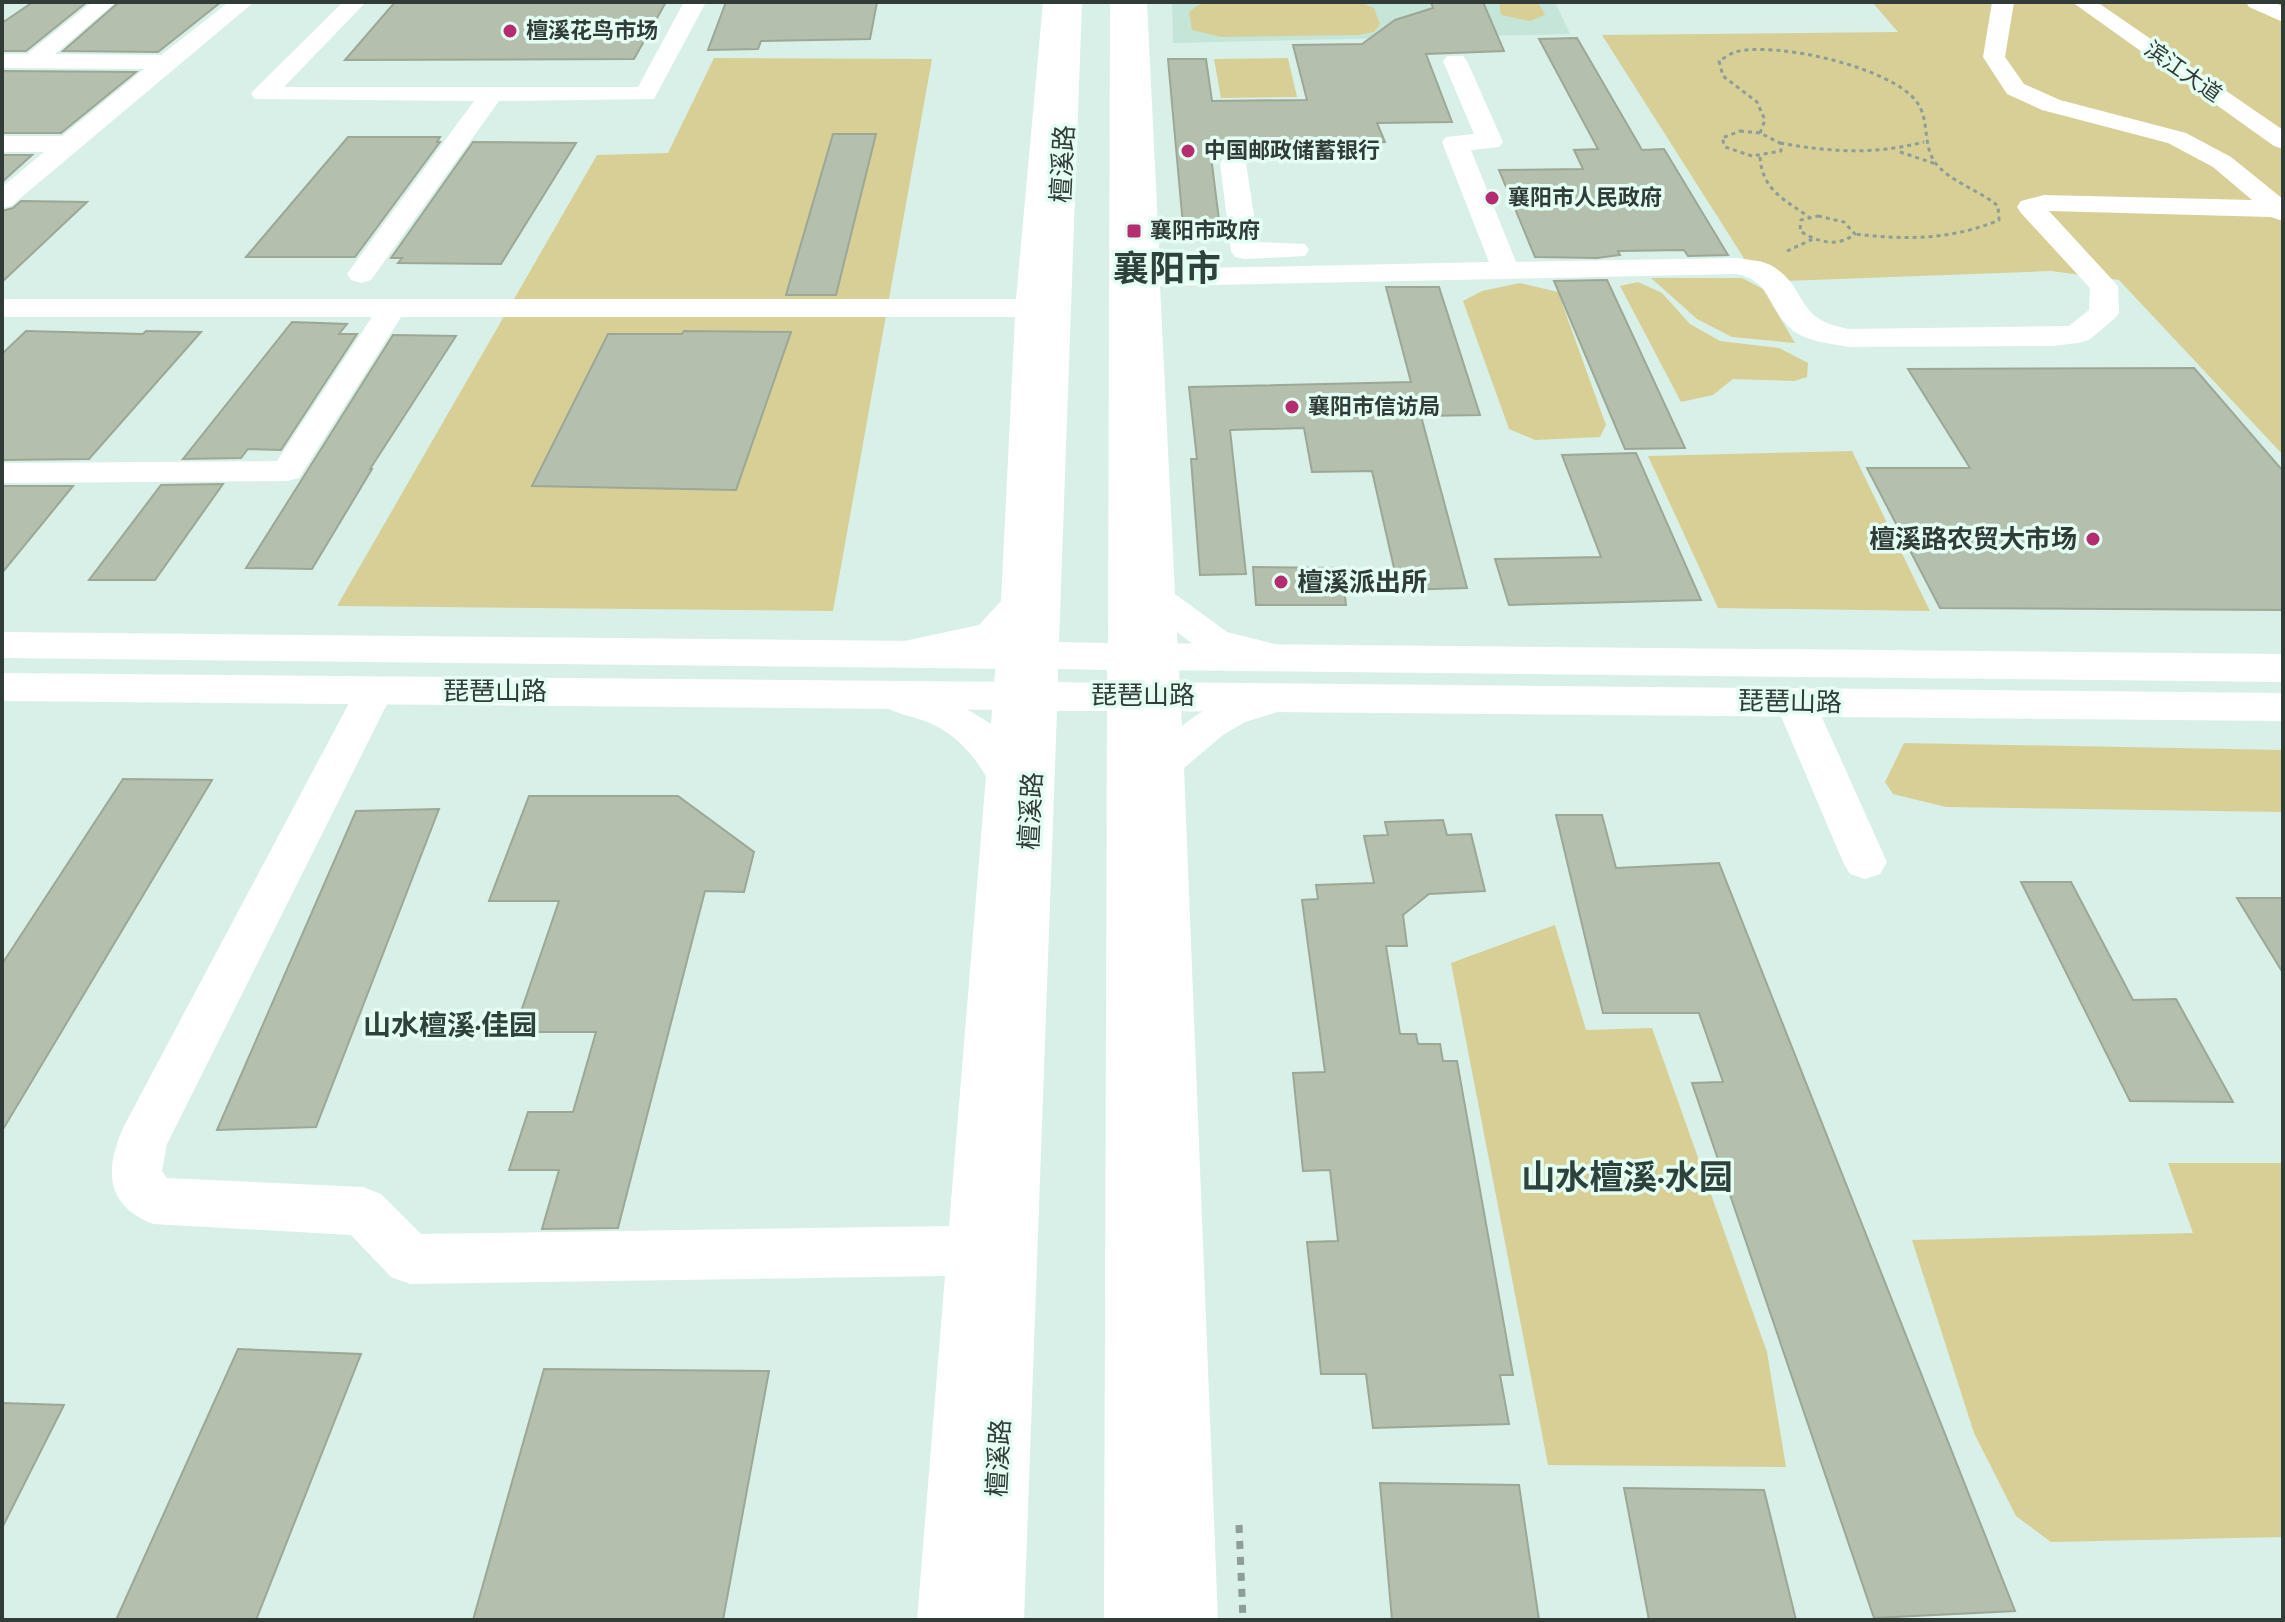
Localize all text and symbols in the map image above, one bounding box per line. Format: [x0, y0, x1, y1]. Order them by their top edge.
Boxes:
place label: 檀溪花鸟市场 [526, 18, 658, 44]
marker: 檀溪花鸟市场 [501, 22, 519, 40]
street label: 滨江大道 [2139, 36, 2227, 108]
street label: 檀溪路 [1045, 124, 1081, 204]
place label: 中国邮政储蓄银行 [1204, 138, 1380, 164]
marker: 中国邮政储蓄银行 [1179, 142, 1197, 160]
place label: 襄阳市人民政府 [1508, 185, 1662, 211]
marker: 襄阳市人民政府 [1483, 189, 1501, 207]
place label: 襄阳市政府 [1150, 218, 1260, 244]
marker: 襄阳市政府 [1125, 222, 1143, 240]
district label: 襄阳市 [1113, 248, 1221, 290]
place label: 襄阳市信访局 [1308, 394, 1440, 420]
marker: 襄阳市信访局 [1283, 398, 1301, 416]
place label: 檀溪路农贸大市场 [1869, 524, 2077, 555]
marker: 檀溪路农贸大市场 [2084, 530, 2102, 548]
place label: 檀溪派出所 [1297, 567, 1427, 598]
marker: 檀溪派出所 [1272, 573, 1290, 591]
street label: 琵琶山路 [443, 676, 547, 707]
street label: 琵琶山路 [1091, 680, 1195, 711]
street label: 琵琶山路 [1738, 686, 1842, 718]
street label: 檀溪路 [1013, 771, 1049, 851]
district label: 山水檀溪·佳园 [363, 1009, 537, 1042]
district label: 山水檀溪·水园 [1521, 1158, 1733, 1198]
street label: 檀溪路 [981, 1418, 1017, 1498]

